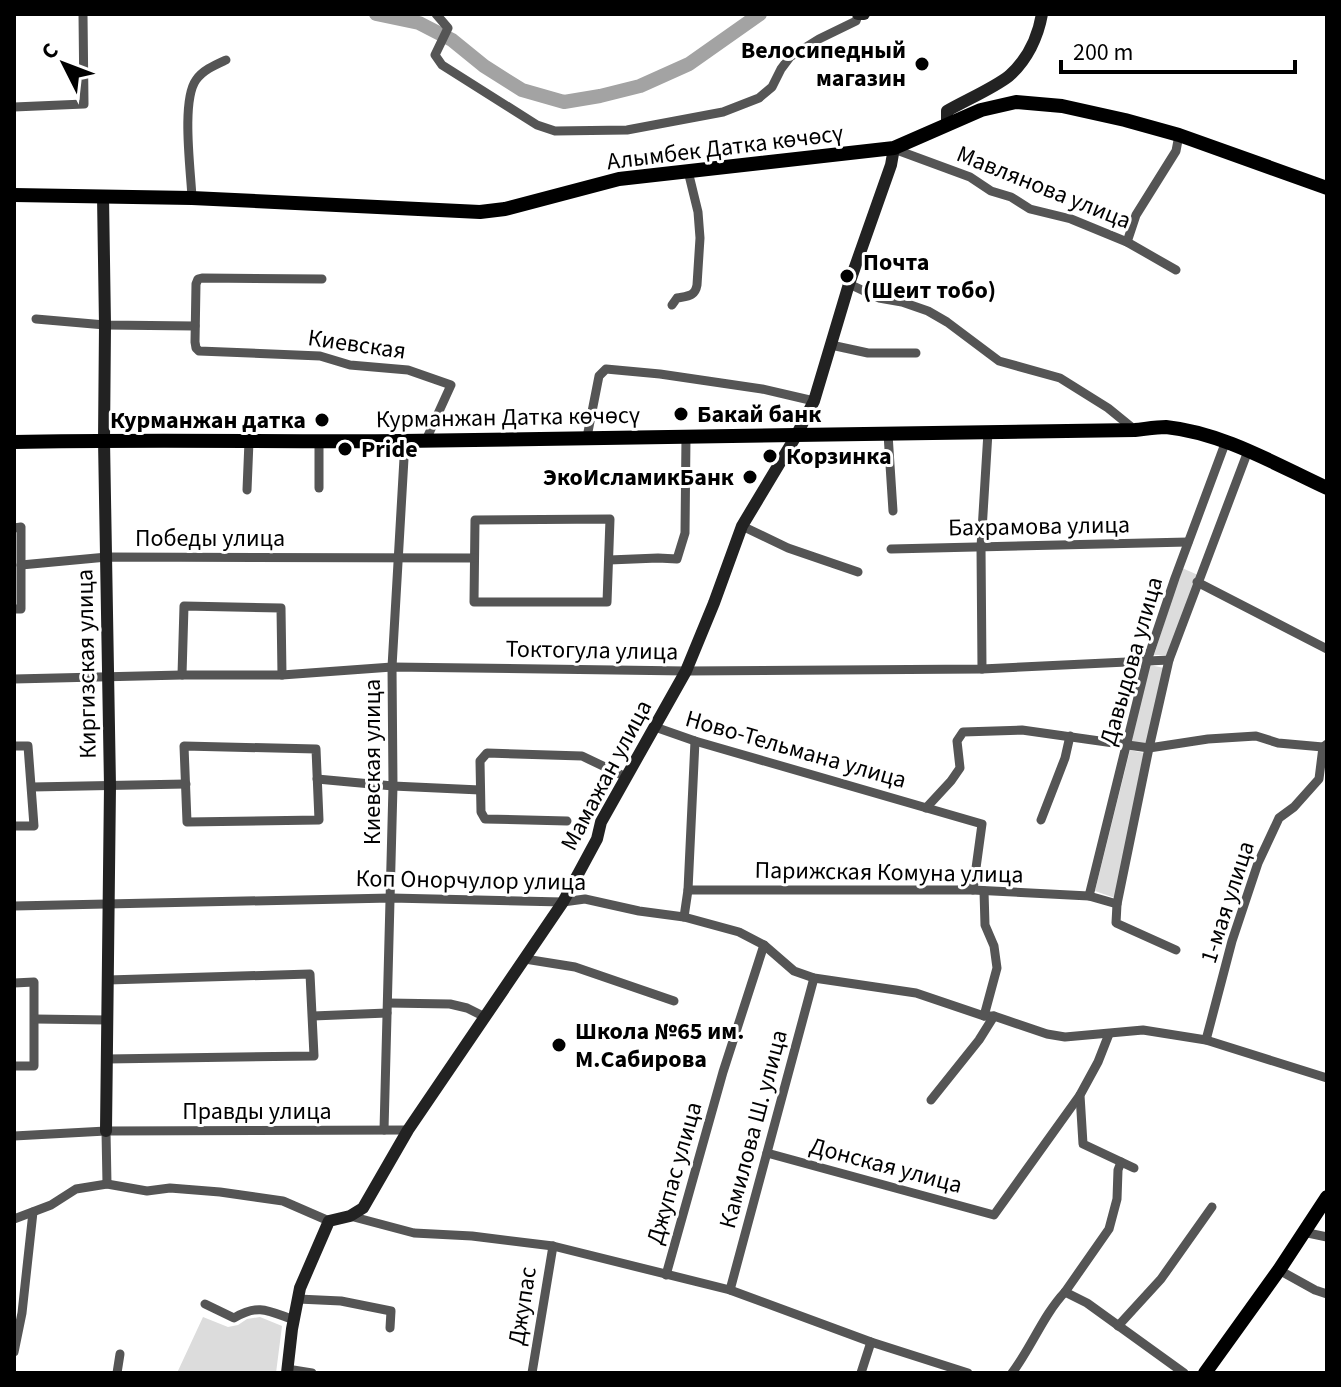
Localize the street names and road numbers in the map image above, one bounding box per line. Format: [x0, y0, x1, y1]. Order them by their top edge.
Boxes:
street label: Алымбек Датка көчөсү [605, 116, 845, 179]
street label: Мавлянова улица [951, 137, 1136, 238]
street label: Киевская [306, 320, 408, 369]
street label: Курманжан Датка көчөсү [376, 398, 640, 437]
street label: Бахрамова улица [948, 507, 1130, 546]
street label: Победы улица [135, 521, 285, 556]
street label: Киргизская улица [67, 569, 106, 759]
street label: Давыдова улица [1091, 573, 1172, 749]
street label: Токтогула улица [505, 631, 679, 670]
street label: Киевская улица [355, 679, 390, 845]
street label: Мамажан улица [552, 694, 661, 857]
street label: Ново-Тельмана улица [681, 701, 911, 798]
street label: 1-мая улица [1191, 836, 1264, 968]
street label: Парижская Комуна улица [754, 853, 1024, 892]
street label: Коп Онорчулор улица [355, 861, 587, 900]
street label: Камилова Ш. улица [710, 1026, 797, 1232]
street label: Правды улица [182, 1094, 332, 1129]
street label: Джупас улица [637, 1098, 712, 1248]
street label: Донская улица [806, 1128, 966, 1203]
street label: Джупас [499, 1264, 546, 1348]

